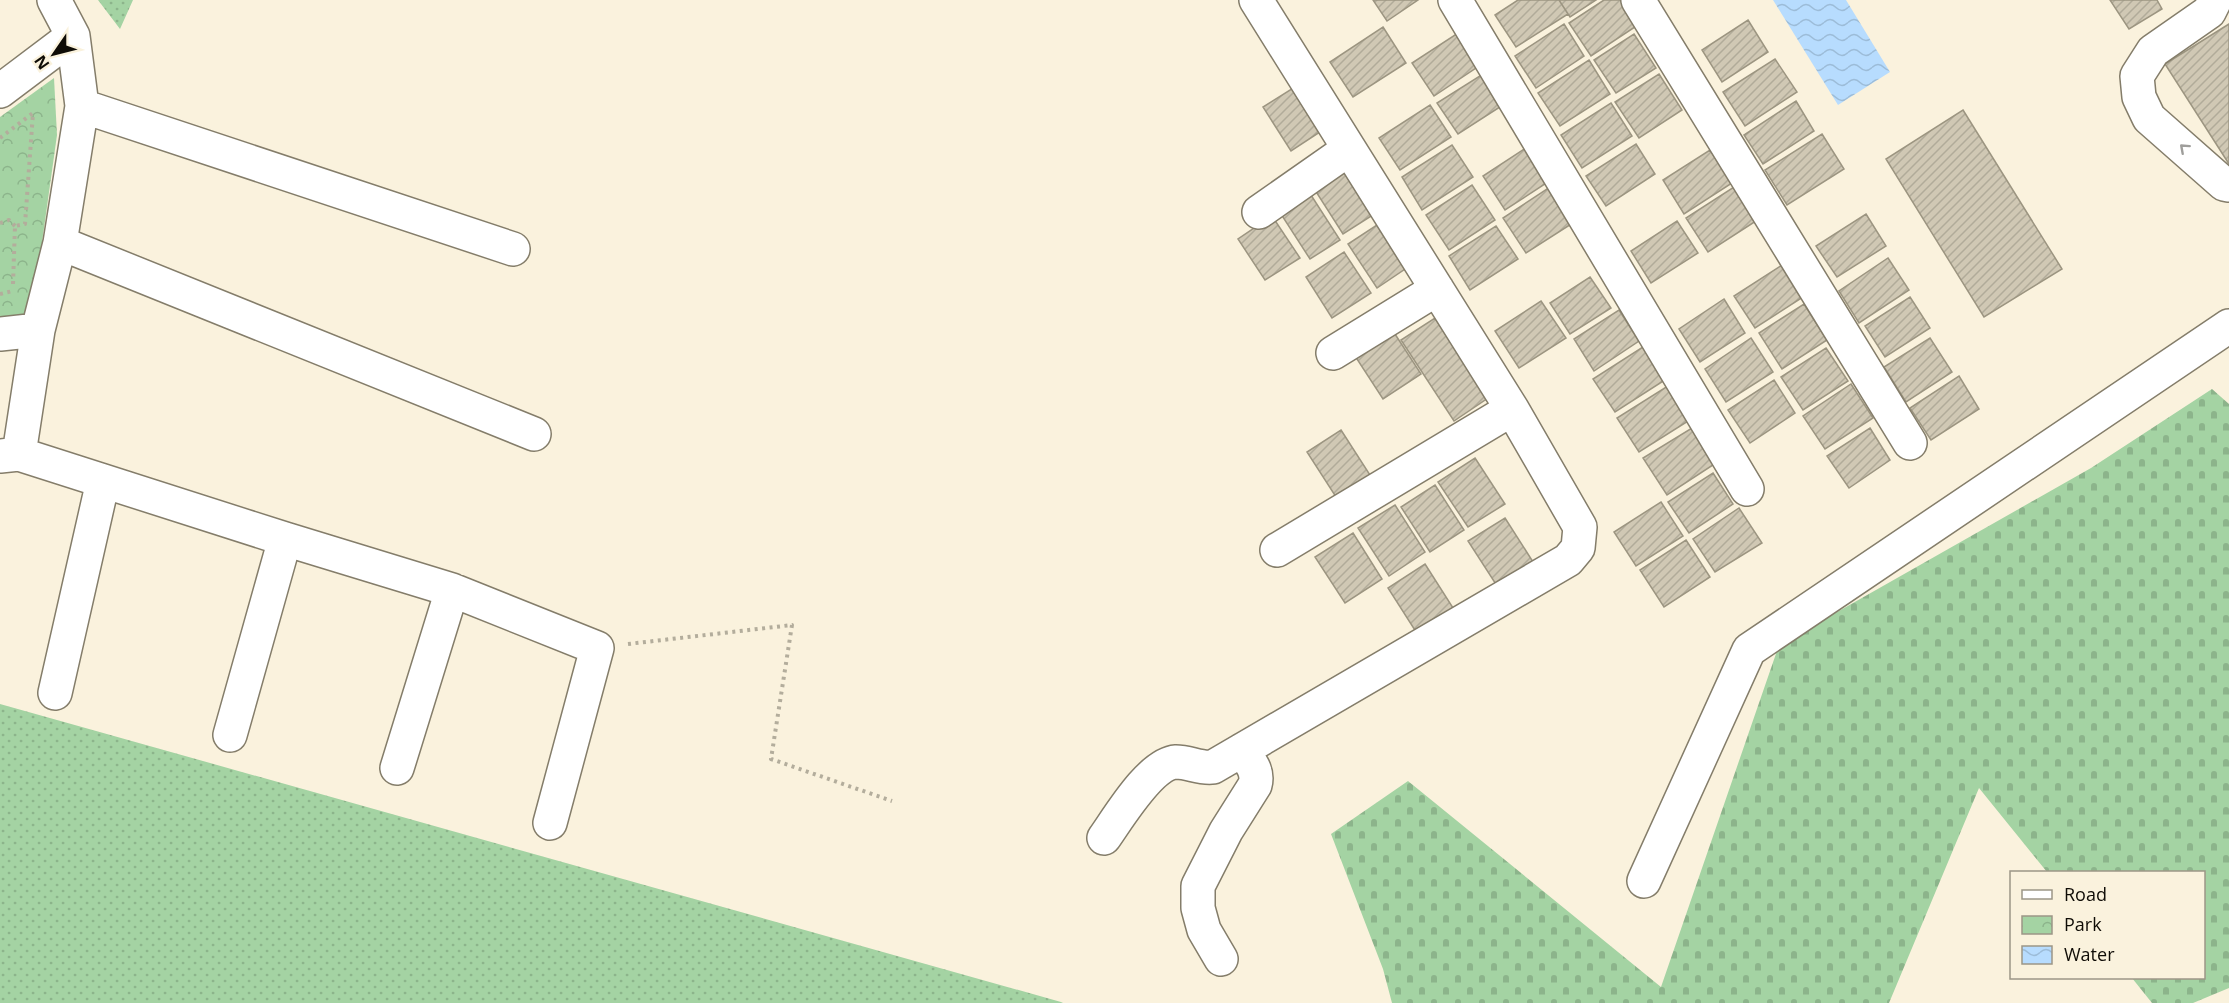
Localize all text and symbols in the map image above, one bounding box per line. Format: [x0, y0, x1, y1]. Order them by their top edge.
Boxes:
north arrow [24, 24, 84, 84]
text: N [29, 51, 54, 74]
one-way arrow [2180, 144, 2191, 155]
legend [2010, 871, 2205, 979]
text: Road [2064, 882, 2107, 906]
text: Park [2064, 912, 2102, 936]
text: Water [2064, 942, 2115, 966]

